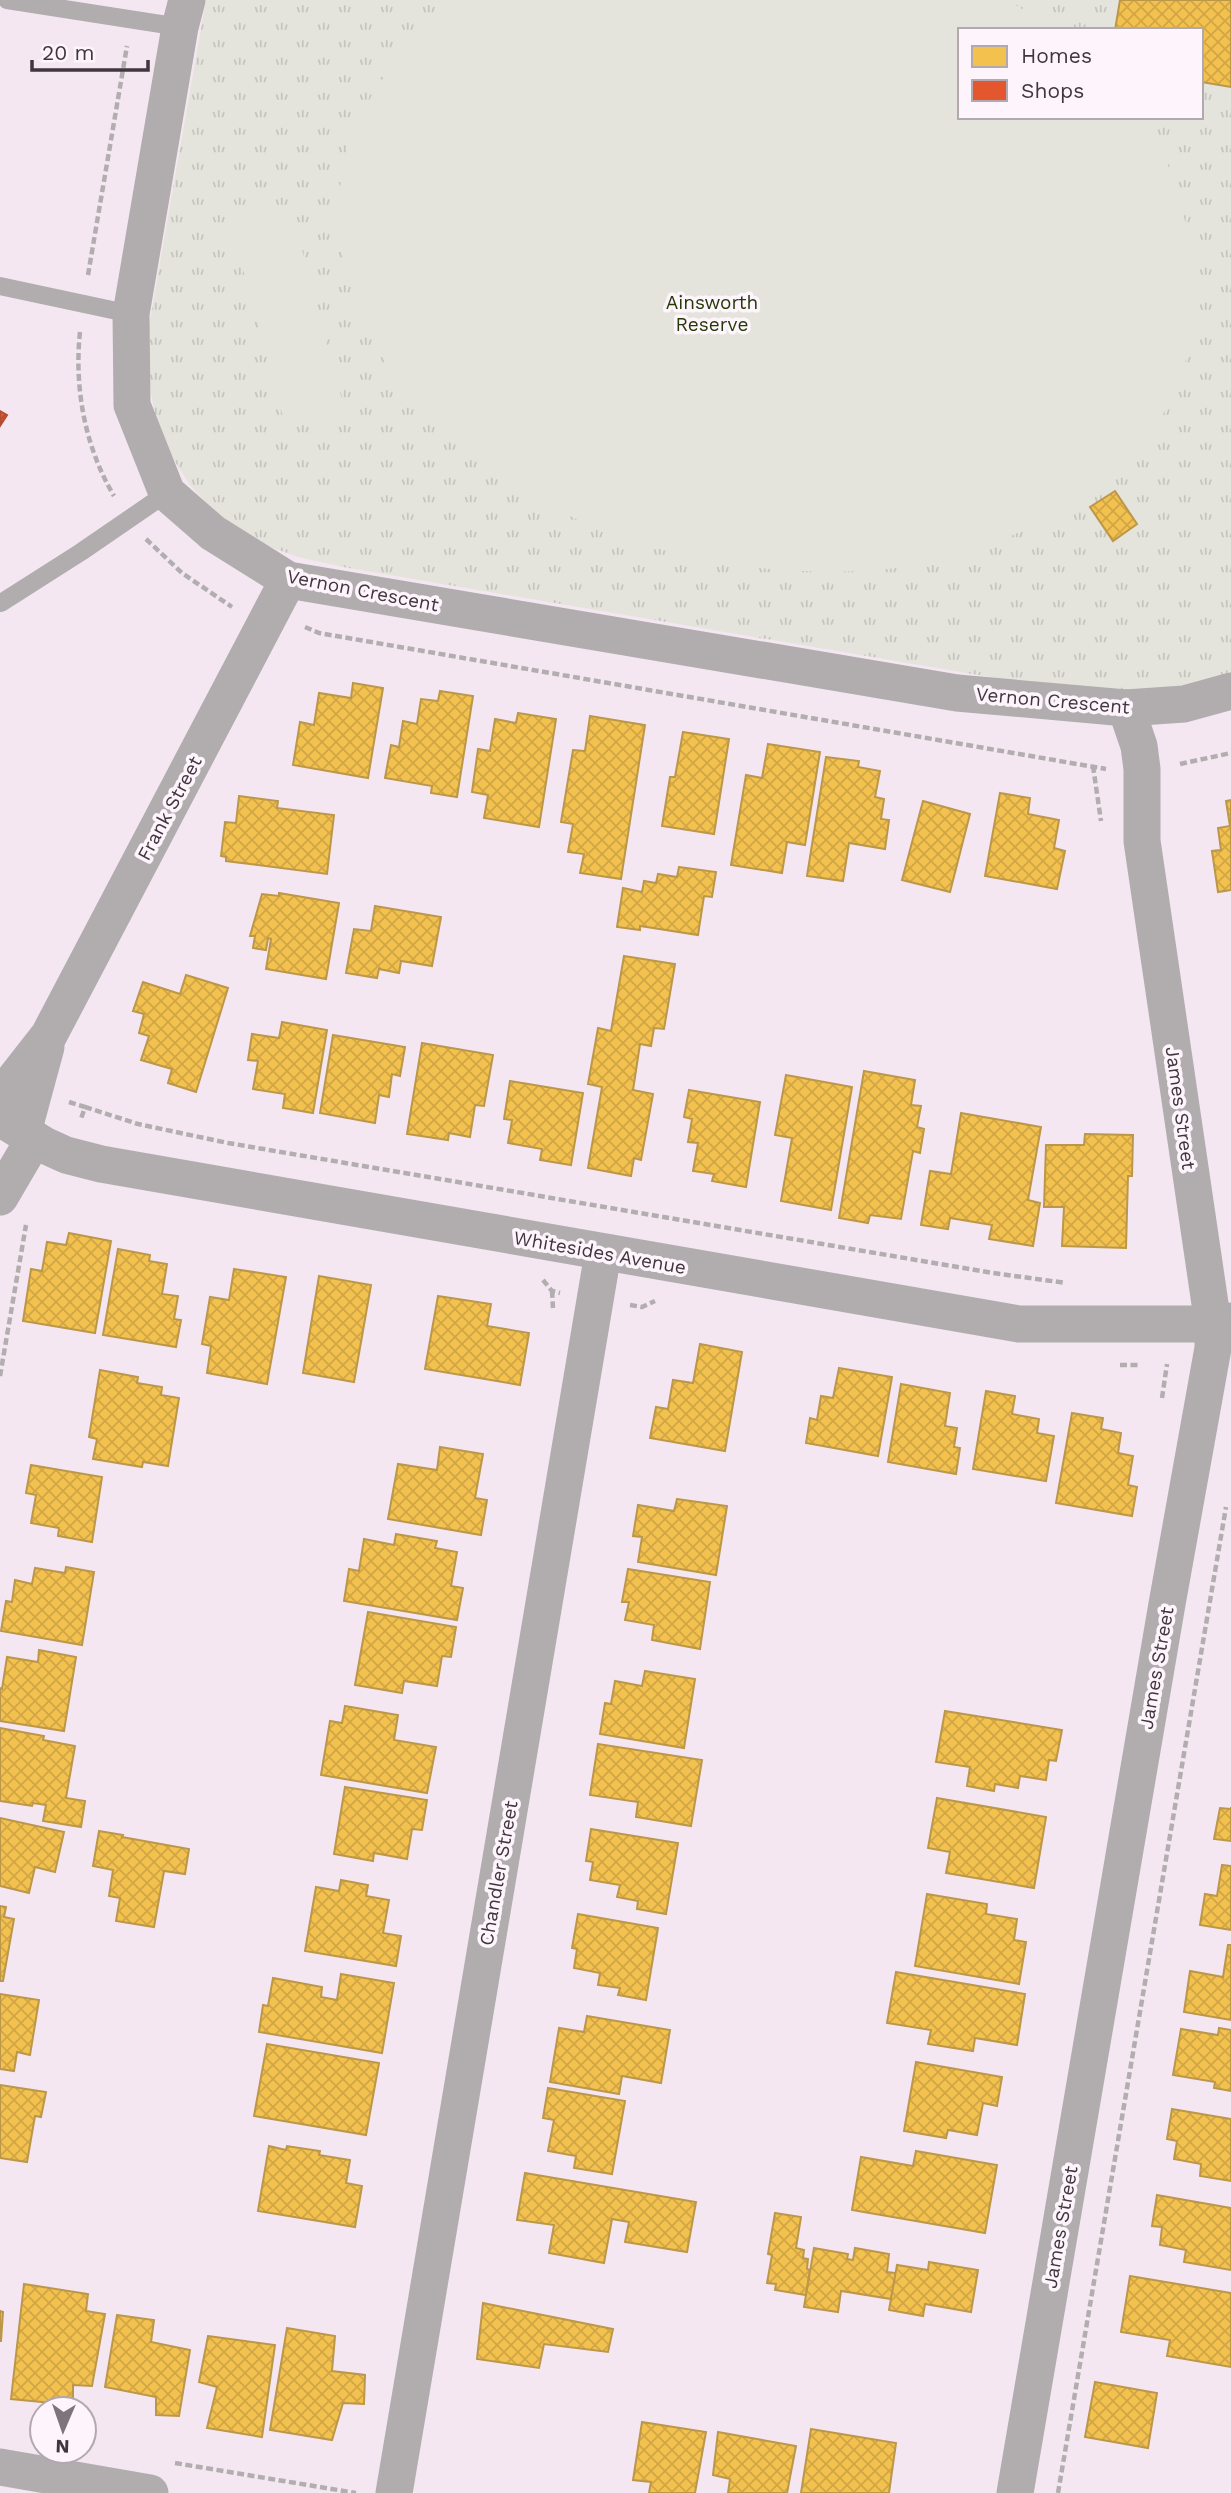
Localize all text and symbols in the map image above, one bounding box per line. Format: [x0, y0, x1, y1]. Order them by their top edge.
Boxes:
scale bar [32, 28, 147, 72]
legend [958, 28, 1203, 119]
text: 20 m [42, 40, 94, 65]
text: Homes [1021, 43, 1092, 68]
text: Shops [1021, 78, 1084, 103]
park label: Ainsworth Reserve [666, 291, 758, 336]
street label: Vernon Crescent [285, 564, 441, 616]
street label: Vernon Crescent [975, 682, 1131, 719]
street label: Frank Street [132, 752, 207, 864]
street label: James Street [1160, 1045, 1201, 1171]
street label: Whitesides Avenue [512, 1226, 688, 1279]
street label: James Street [1134, 1605, 1179, 1731]
street label: Chandler Street [474, 1799, 523, 1947]
street label: James Street [1038, 2164, 1083, 2290]
north arrow [28, 2395, 98, 2465]
text: N [55, 2435, 70, 2458]

